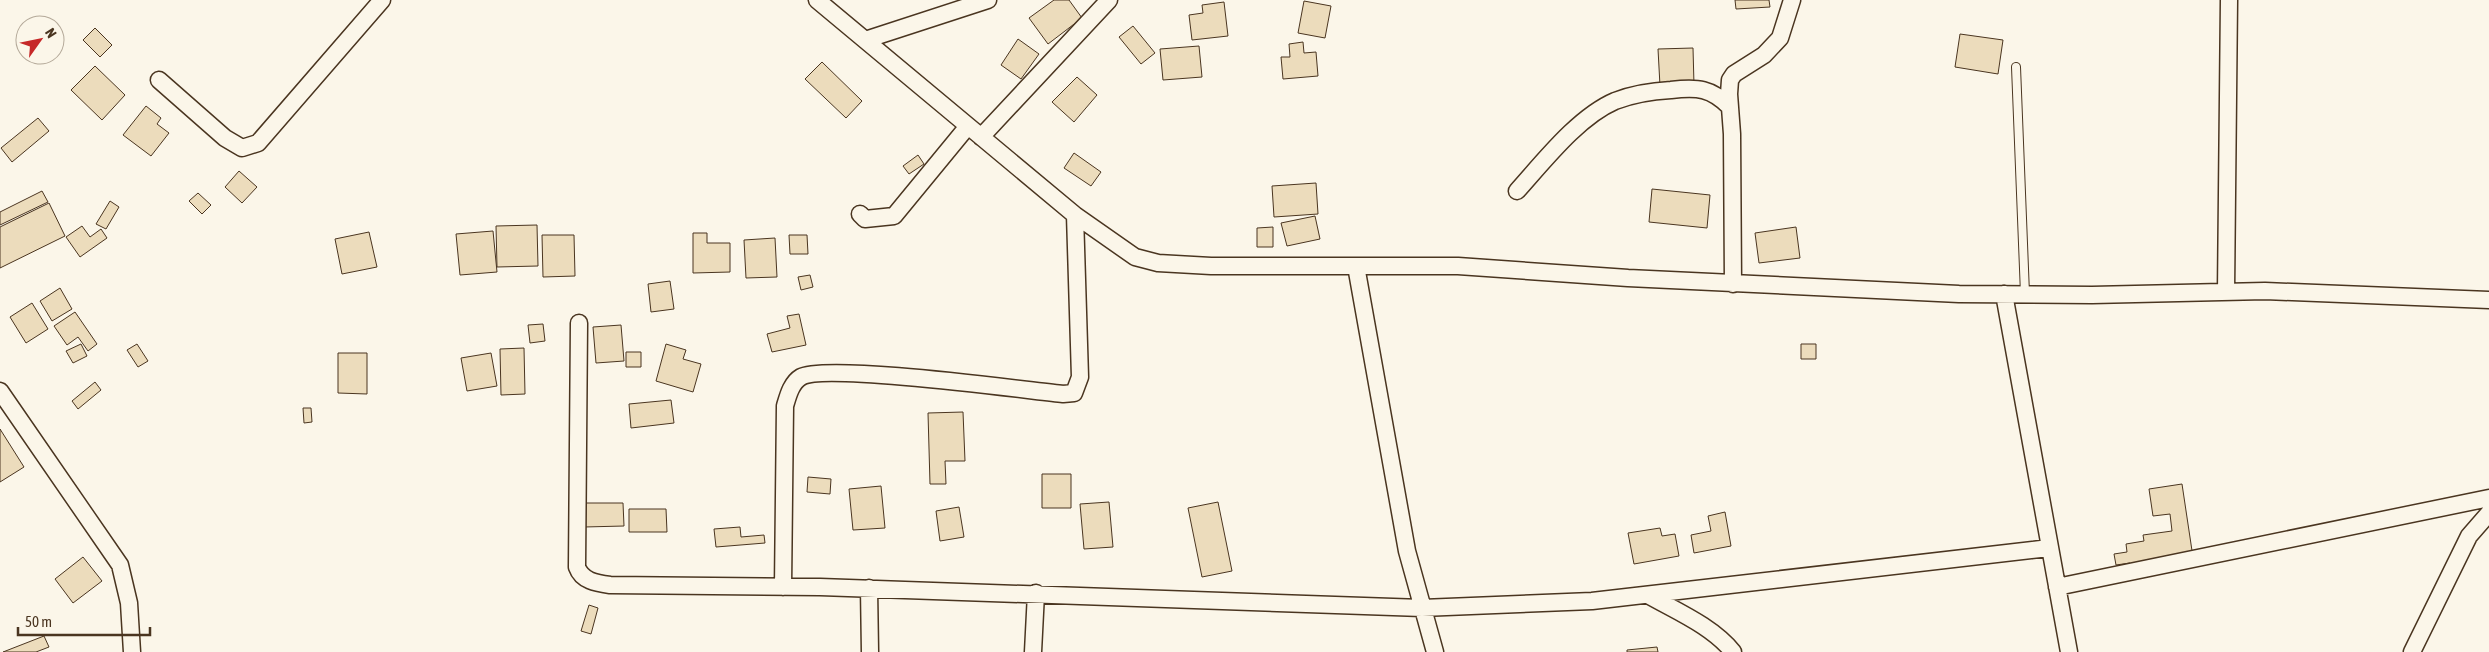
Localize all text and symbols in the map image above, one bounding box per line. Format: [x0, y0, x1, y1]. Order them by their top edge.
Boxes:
north arrow [15, 15, 65, 65]
text: N [42, 25, 60, 41]
scale bar [18, 604, 150, 636]
text: 50 m [25, 613, 52, 630]

